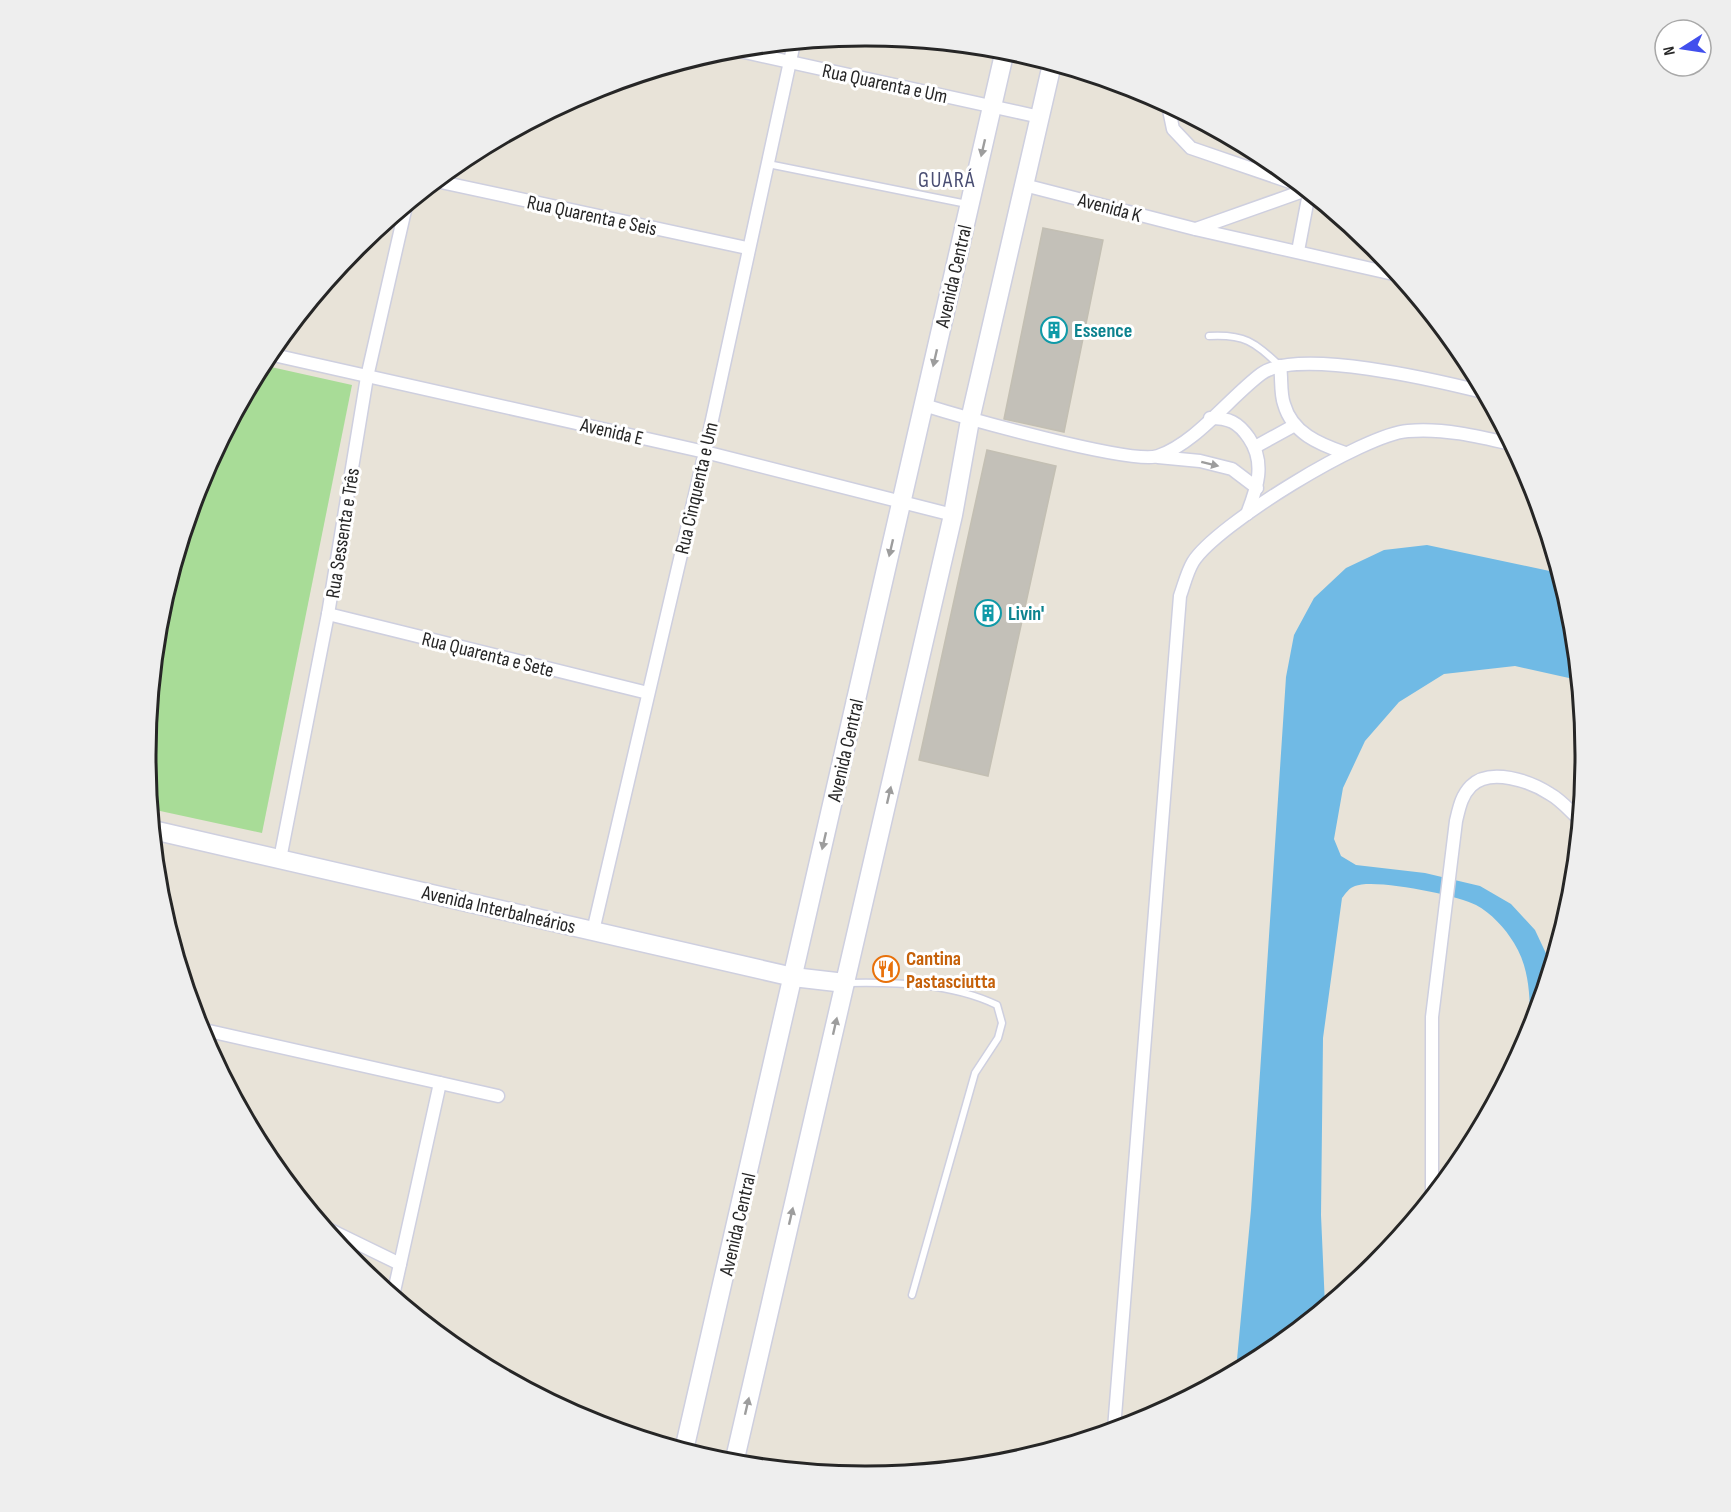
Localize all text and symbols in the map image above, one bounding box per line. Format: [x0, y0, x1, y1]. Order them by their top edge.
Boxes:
north arrow [1653, 18, 1713, 78]
text: N [1660, 45, 1680, 57]
street label: Rua Quarenta e Um [820, 59, 950, 109]
one-way arrow [978, 139, 987, 158]
district label: GUARÁ [918, 167, 976, 194]
street label: Avenida K [1074, 188, 1144, 228]
street label: Rua Quarenta e Seis [525, 191, 659, 241]
street label: Avenida Central [930, 223, 977, 331]
building icon: Essence [1039, 315, 1069, 345]
place label: Essence [1074, 319, 1132, 343]
one-way arrow [929, 349, 939, 368]
street label: Avenida E [577, 413, 646, 451]
street label: Rua Cinquenta e Um [670, 420, 724, 557]
one-way arrow [1201, 459, 1219, 469]
street label: Rua Sessenta e Três [321, 466, 365, 600]
one-way arrow [886, 539, 896, 558]
building icon: Livin' [973, 598, 1003, 628]
place label: Livin' [1008, 602, 1044, 626]
street label: Rua Quarenta e Sete [419, 627, 556, 683]
street label: Avenida Central [822, 697, 869, 805]
one-way arrow [884, 786, 894, 804]
one-way arrow [819, 832, 829, 850]
street label: Avenida Interbalneários [419, 880, 578, 939]
place label: Cantina Pastasciutta [906, 947, 996, 994]
restaurant icon: Cantina Pastasciutta [871, 954, 901, 984]
one-way arrow [831, 1017, 841, 1035]
street label: Avenida Central [714, 1171, 761, 1279]
one-way arrow [787, 1207, 797, 1225]
one-way arrow [743, 1397, 753, 1415]

